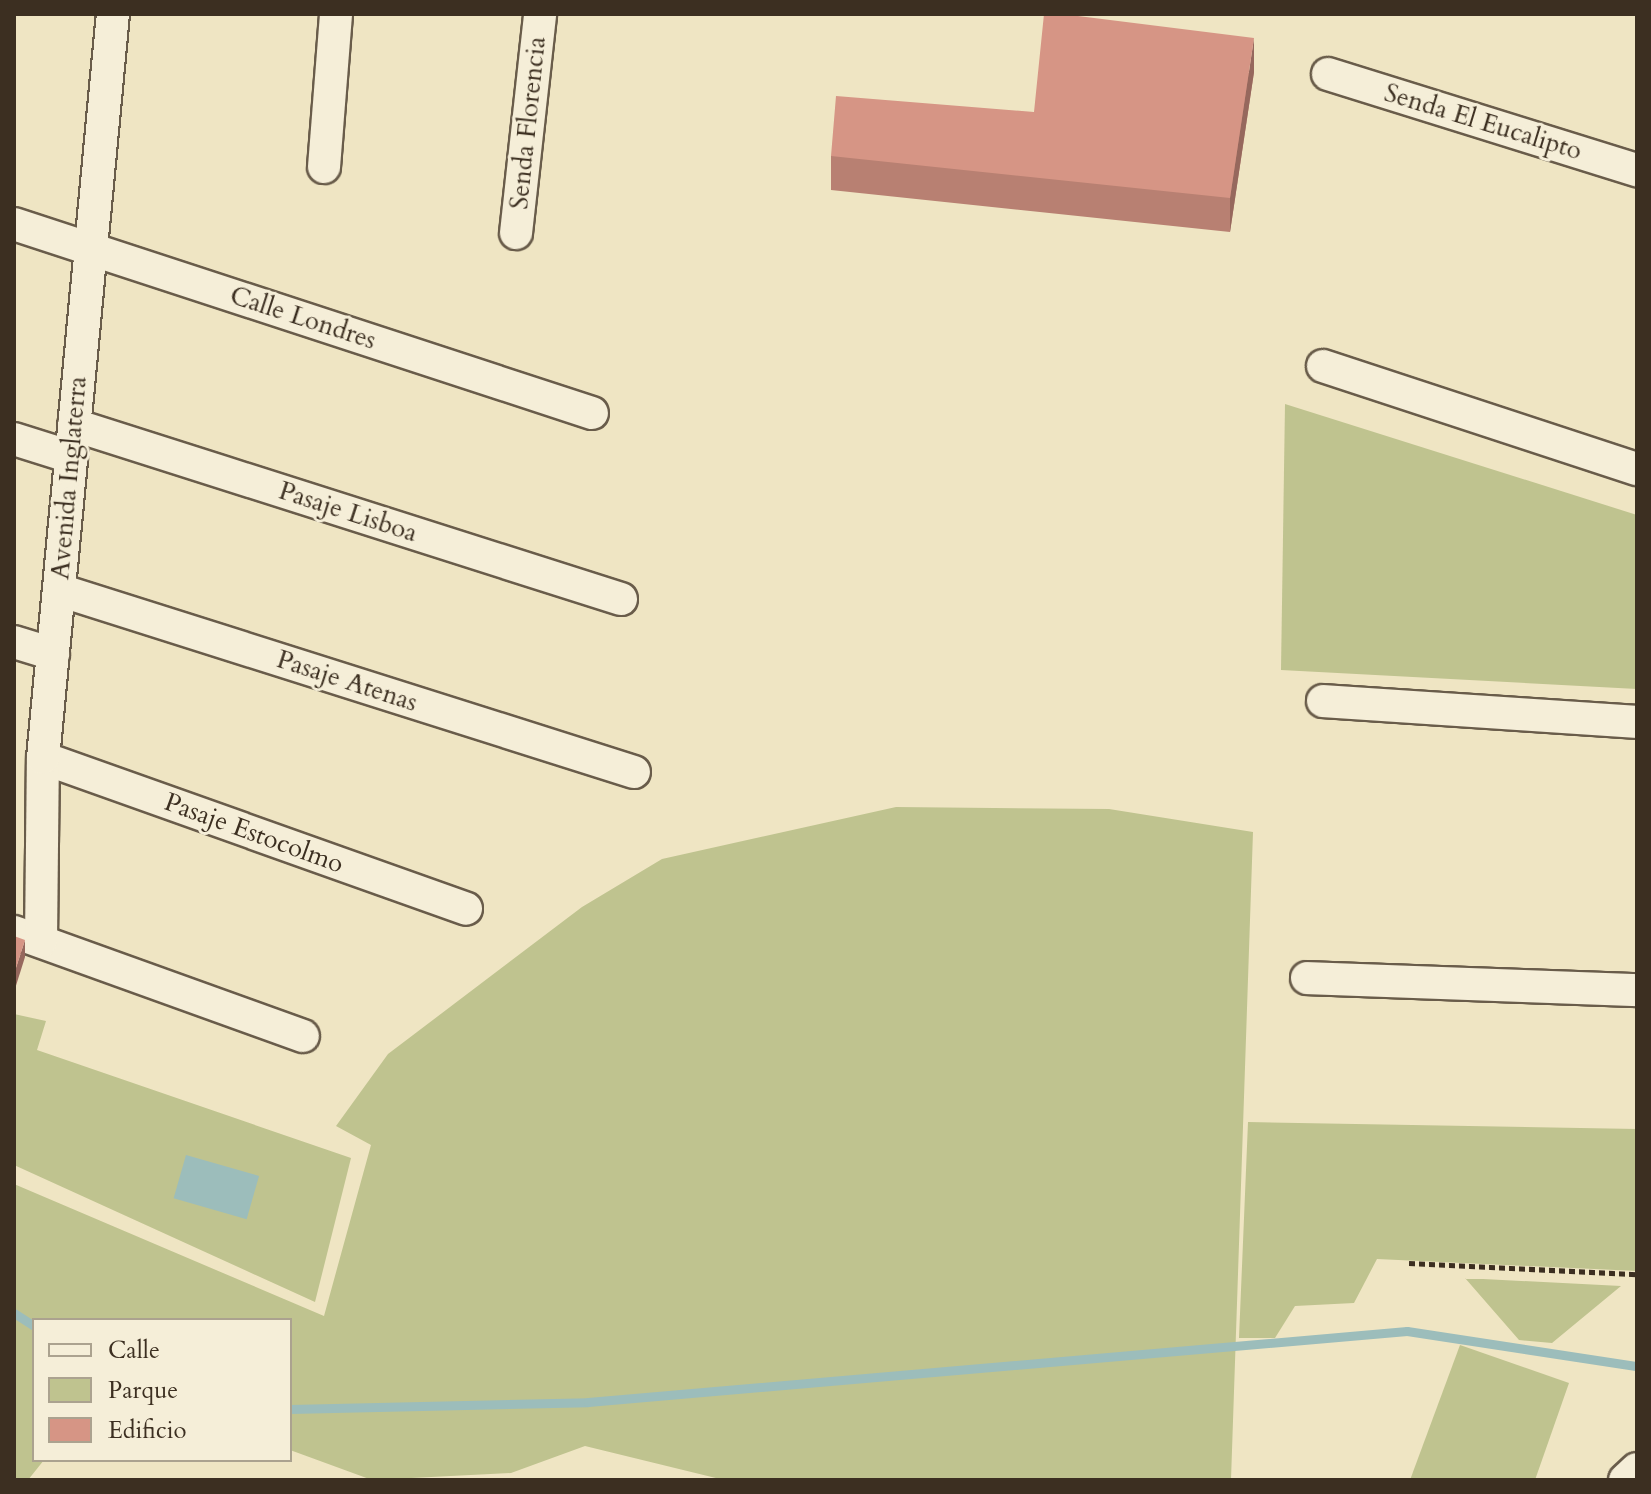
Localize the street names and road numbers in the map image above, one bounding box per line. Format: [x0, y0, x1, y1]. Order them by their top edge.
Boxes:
street label: Senda Florencia [503, 35, 553, 211]
street label: Senda El Eucalipto [1381, 77, 1585, 167]
street label: Calle Londres [226, 280, 380, 356]
street label: Avenida Inglaterra [45, 375, 93, 581]
street label: Pasaje Lisboa [275, 475, 421, 549]
street label: Pasaje Atenas [273, 644, 421, 718]
street label: Pasaje Estocolmo [160, 786, 348, 880]

